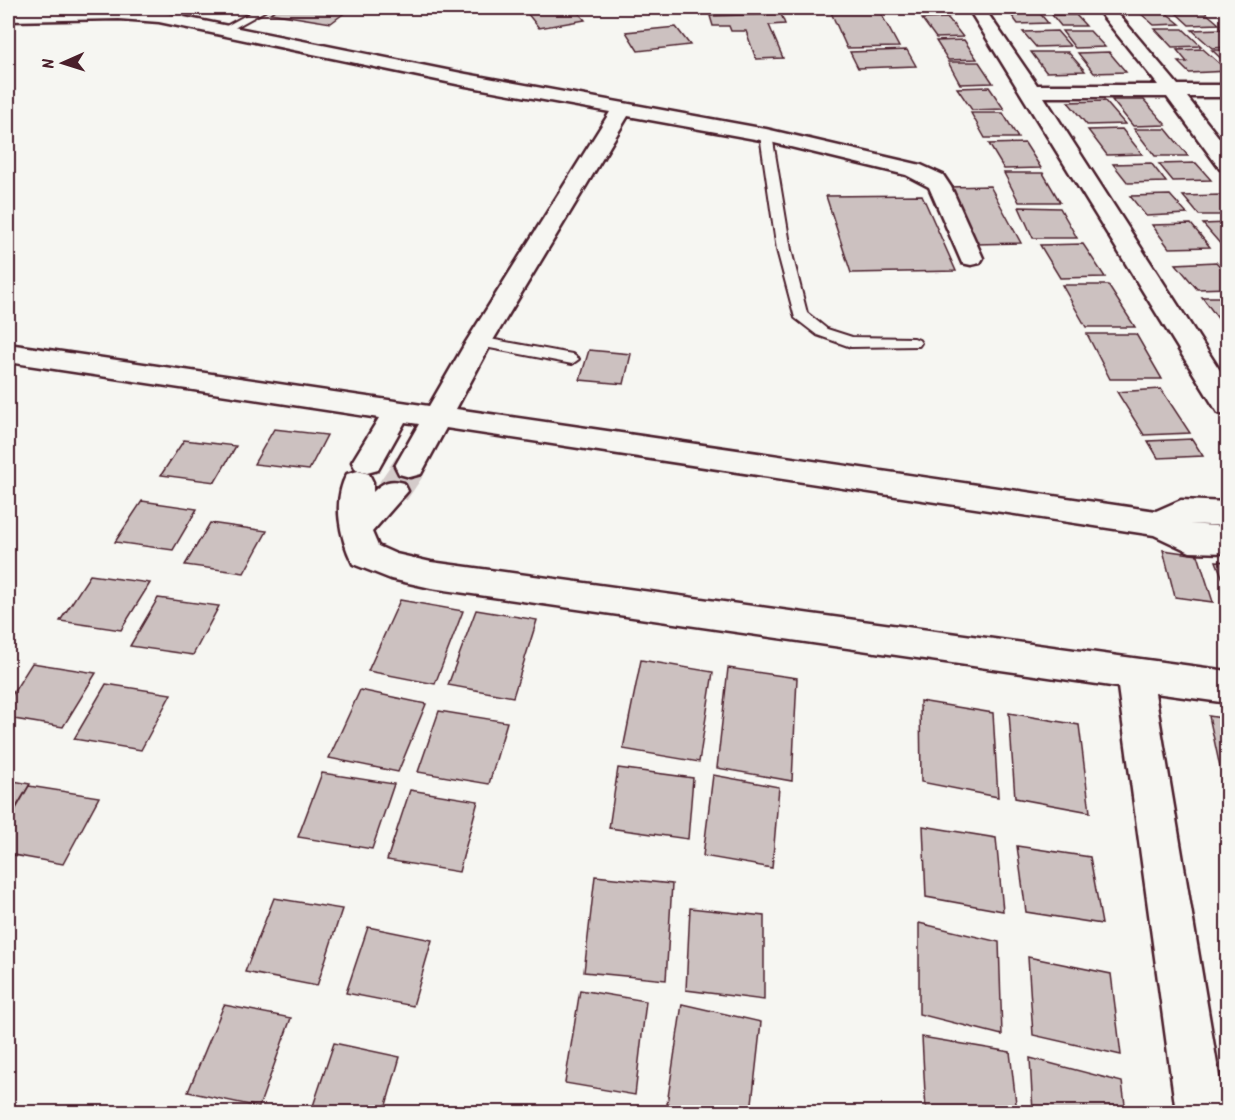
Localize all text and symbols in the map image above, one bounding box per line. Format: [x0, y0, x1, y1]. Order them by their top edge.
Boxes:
north arrow [33, 33, 93, 93]
text: N [37, 58, 62, 69]

